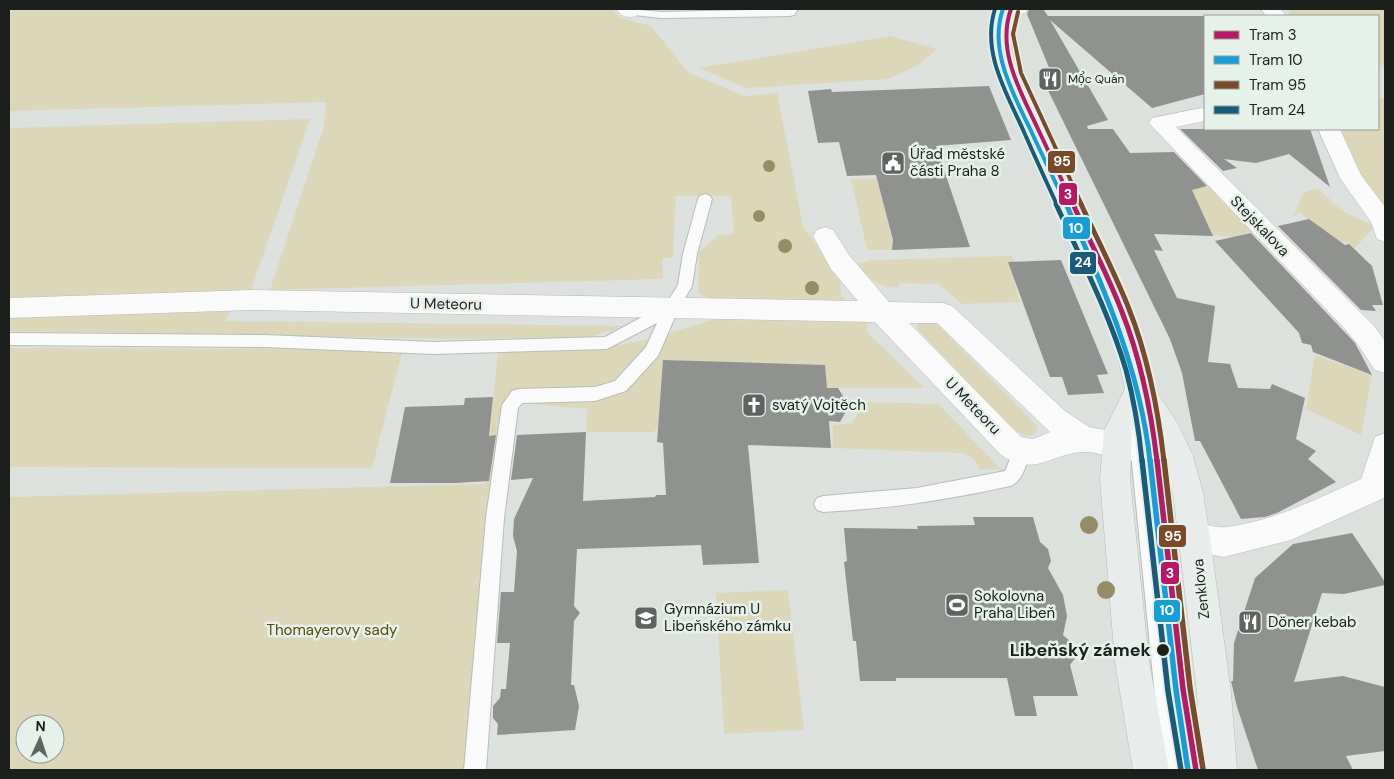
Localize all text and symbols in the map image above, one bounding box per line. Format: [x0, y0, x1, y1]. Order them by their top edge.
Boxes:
legend [1204, 15, 1379, 130]
text: Tram 3 [1249, 25, 1297, 45]
text: Tram 10 [1249, 50, 1303, 70]
restaurant icon: Mộ̉c Quán [1037, 66, 1063, 92]
place label: Mộ̉c Quán [1068, 71, 1125, 87]
text: Tram 95 [1249, 75, 1306, 95]
text: Tram 24 [1249, 100, 1305, 120]
place label: Úřad městské části Praha 8 [910, 144, 1005, 181]
public building icon: Úřad městské části Praha 8 [880, 150, 906, 176]
line badge: 95 [1047, 150, 1076, 174]
text: 95 [1053, 152, 1071, 170]
line badge: 3 [1058, 182, 1078, 206]
text: 3 [1064, 185, 1072, 203]
street label: Stejskalova [1226, 191, 1294, 261]
line badge: 10 [1062, 216, 1091, 240]
text: 10 [1069, 219, 1084, 237]
line badge: 24 [1069, 251, 1097, 275]
text: 24 [1074, 253, 1092, 271]
street label: U Meteoru [410, 293, 482, 315]
street label: U Meteoru [941, 373, 1005, 439]
church icon: svatý Vojtěch [741, 392, 767, 418]
place label: svatý Vojtěch [772, 395, 866, 415]
line badge: 95 [1158, 524, 1187, 548]
text: 95 [1164, 527, 1182, 545]
street label: Zenklova [1188, 558, 1214, 620]
line badge: 3 [1160, 561, 1180, 585]
text: 3 [1166, 564, 1174, 582]
place label: Sokolovna Praha Libeň [974, 586, 1055, 623]
sports icon: Sokolovna Praha Libeň [944, 592, 970, 618]
place label: Gymnázium U Libeňského zámku [664, 599, 791, 636]
line badge: 10 [1153, 599, 1181, 623]
text: 10 [1160, 601, 1175, 619]
school or university icon: Gymnázium U Libeňského zámku [633, 605, 659, 631]
restaurant icon: Döner kebab [1237, 609, 1263, 635]
place label: Döner kebab [1268, 612, 1356, 632]
park label: Thomayerovy sady [267, 620, 398, 640]
place label: Libeňský zámek [1010, 638, 1152, 662]
marker: Libeňský zámek [1155, 642, 1171, 658]
north arrow [15, 714, 65, 764]
text: N [35, 717, 46, 735]

